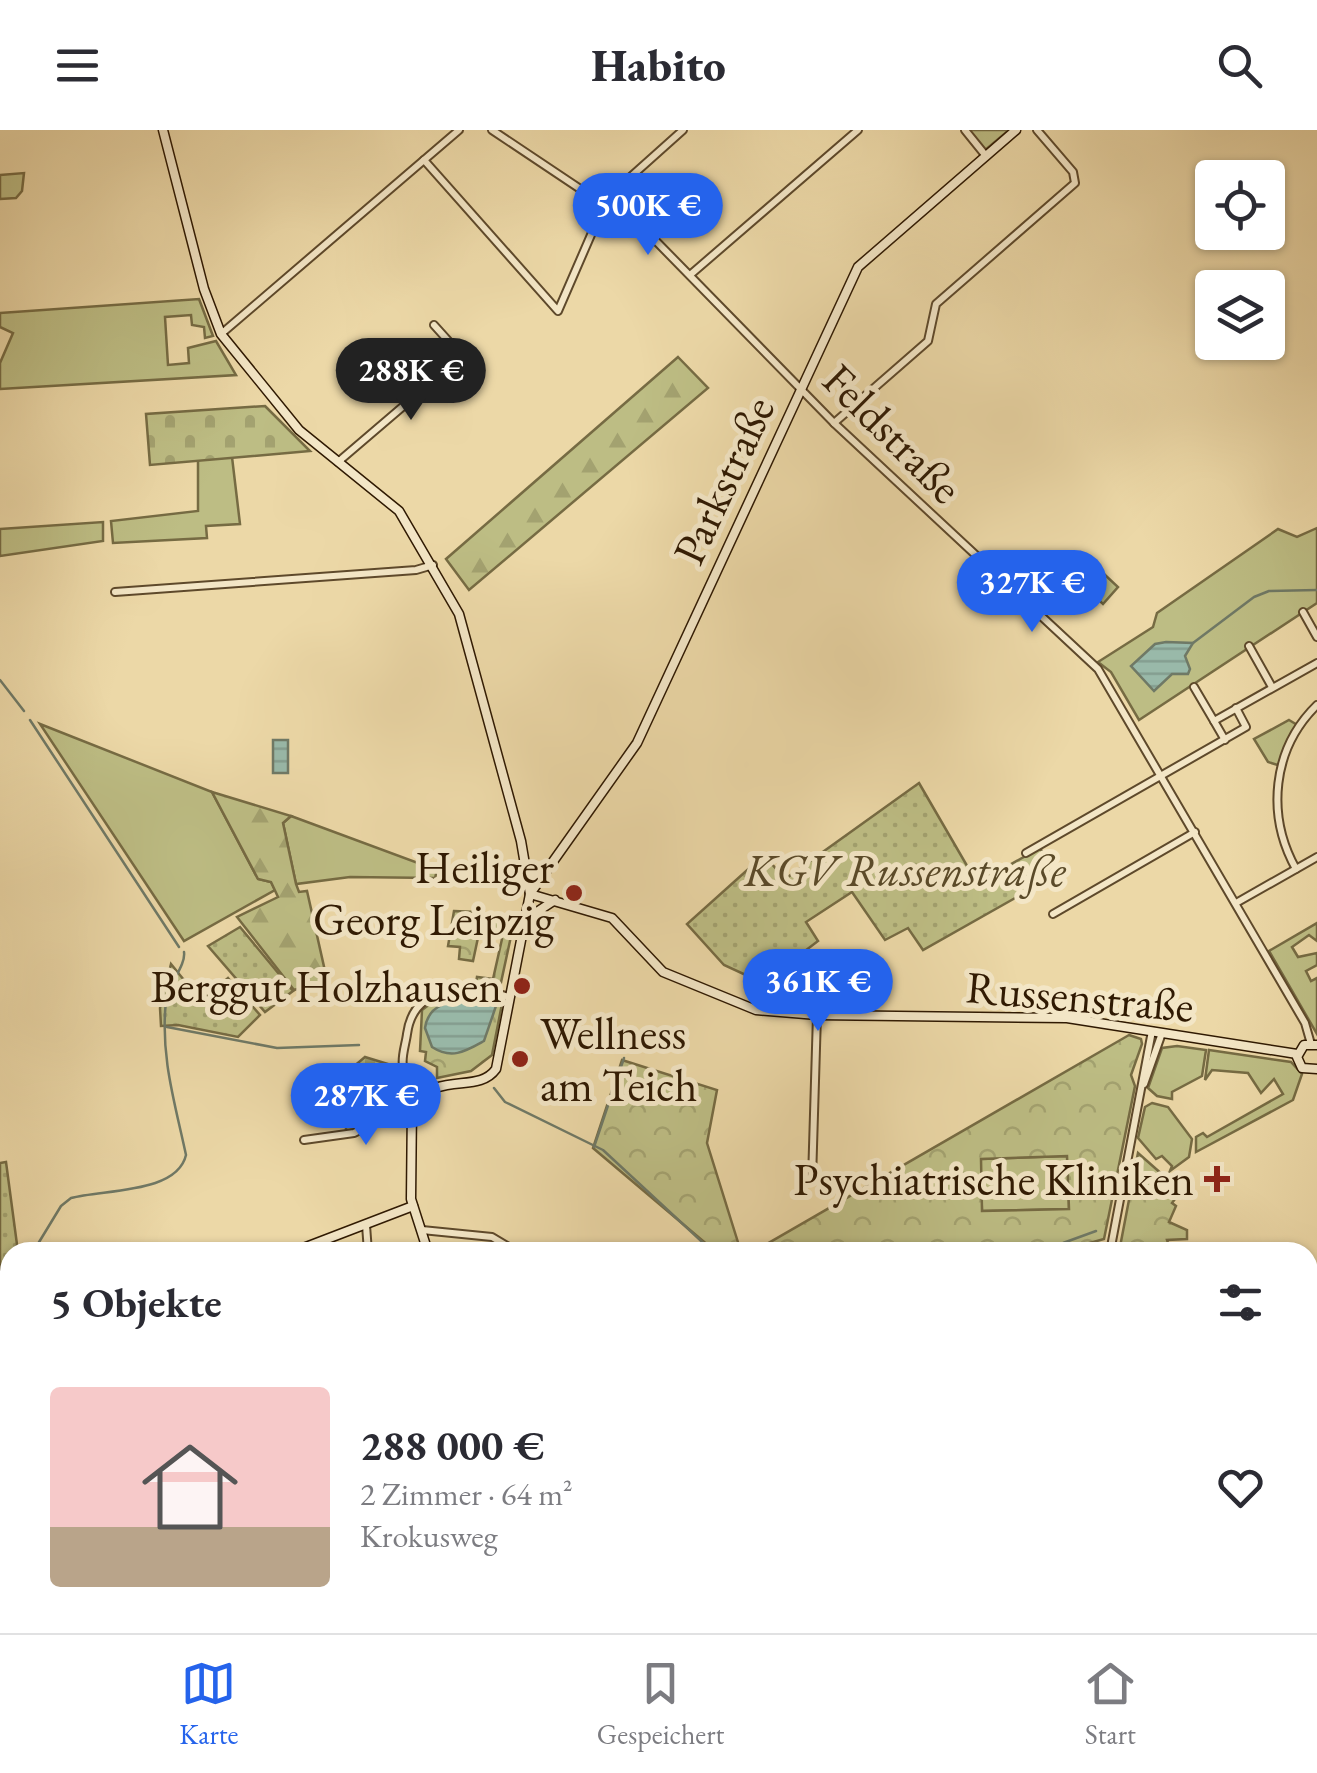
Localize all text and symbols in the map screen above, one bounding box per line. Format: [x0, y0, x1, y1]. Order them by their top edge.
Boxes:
text: Habito [591, 36, 726, 94]
icon: menu [50, 38, 105, 93]
icon: search [1212, 38, 1267, 93]
map controls [1195, 160, 1285, 360]
button: locate [1195, 160, 1285, 250]
pin: 500K € [567, 173, 729, 258]
text: 500K € [595, 184, 701, 226]
button: layers [1195, 270, 1285, 360]
pin: 288K € [330, 338, 492, 423]
text: 288K € [358, 349, 464, 391]
street label: Feldstraße [811, 351, 975, 515]
street label: Parkstraße [659, 387, 787, 573]
pin: 327K € [951, 550, 1113, 635]
text: 327K € [979, 561, 1085, 603]
place label: Heiliger Georg Leipzig [313, 838, 554, 948]
park label: KGV Russenstraße [743, 841, 1066, 899]
marker: Heiliger Georg Leipzig [563, 882, 585, 904]
pin: 361K € [737, 949, 899, 1034]
place label: Berggut Holzhausen [151, 957, 502, 1015]
street label: Russenstraße [964, 957, 1196, 1035]
text: 361K € [765, 960, 871, 1002]
marker: Berggut Holzhausen [511, 975, 533, 997]
place label: Wellness am Teich [540, 1004, 697, 1114]
marker: Wellness am Teich [509, 1048, 531, 1070]
pin: 287K € [285, 1063, 447, 1148]
text: 287K € [313, 1074, 419, 1116]
place label: Psychiatrische Kliniken [794, 1150, 1194, 1208]
marker: Psychiatrische Kliniken [1204, 1166, 1230, 1192]
text: 5 Objekte [50, 1275, 222, 1330]
icon: filters [1213, 1275, 1268, 1330]
text: 288 000 € [360, 1418, 544, 1473]
icon: home [130, 1427, 250, 1547]
icon: heart [1213, 1460, 1268, 1515]
text: 2 Zimmer · 64 m² [360, 1473, 573, 1515]
text: Krokusweg [360, 1515, 498, 1557]
tab: Karte [179, 1656, 238, 1752]
tab: Gespeichert [597, 1656, 724, 1752]
tab: Start [1083, 1656, 1138, 1752]

